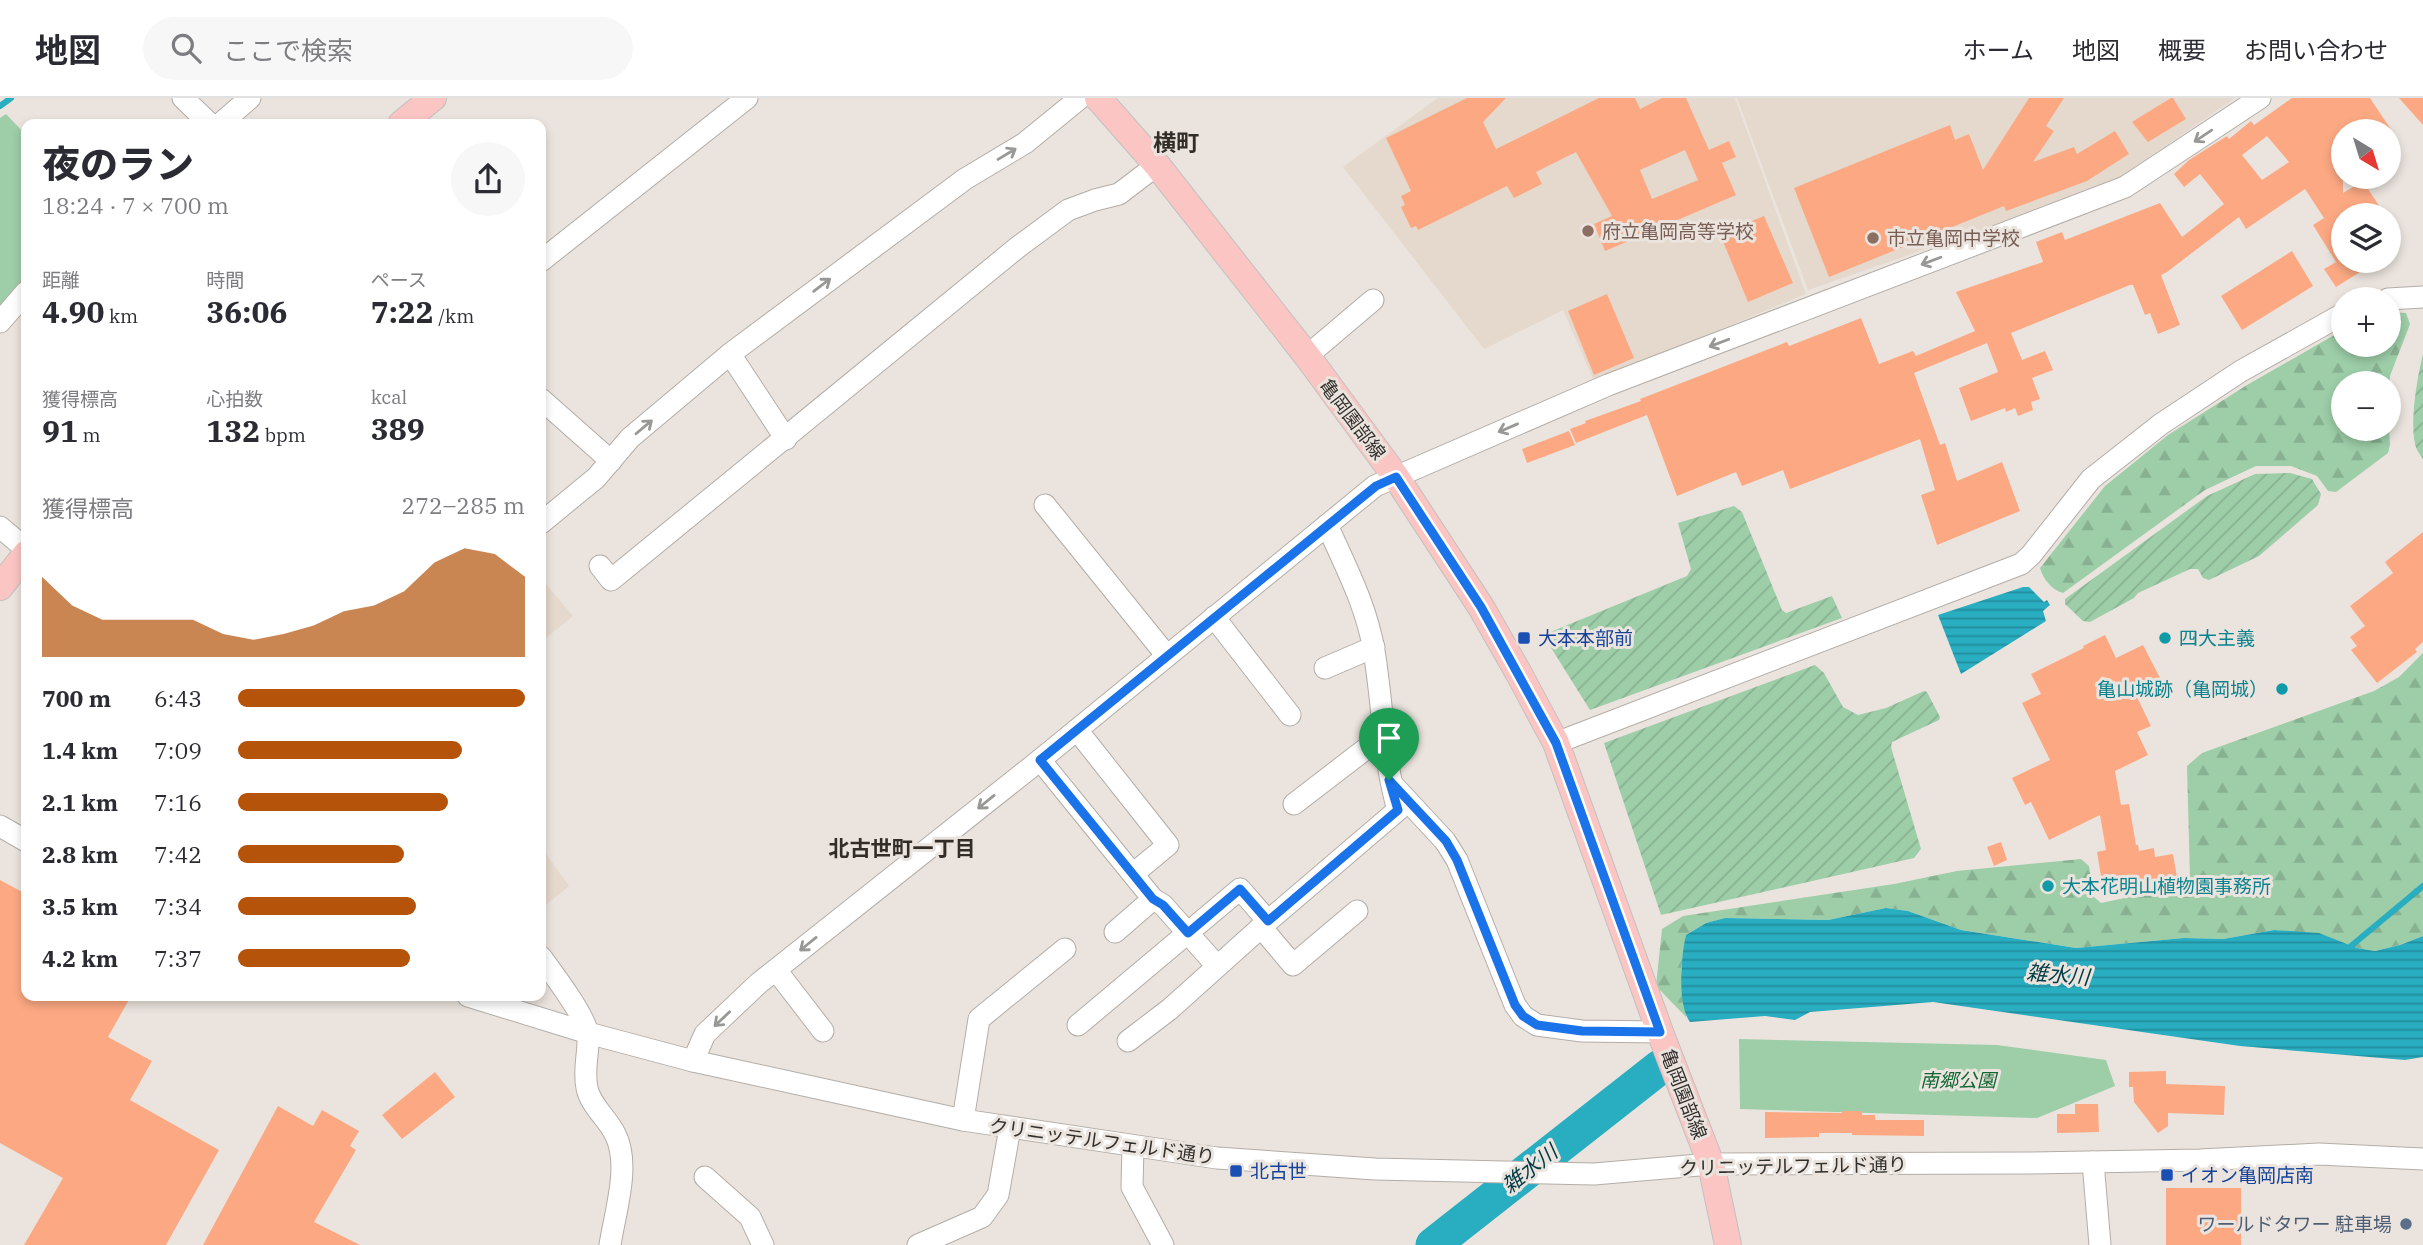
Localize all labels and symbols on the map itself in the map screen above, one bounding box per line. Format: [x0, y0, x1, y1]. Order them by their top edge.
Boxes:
north arrow [2331, 119, 2401, 189]
district label: 横町 [1153, 127, 1199, 157]
one-way arrow [2194, 129, 2213, 143]
one-way arrow [997, 146, 1016, 161]
place label: 府立亀岡高等学校 [1602, 219, 1754, 243]
marker: 府立亀岡高等学校 [1580, 223, 1596, 239]
place label: 市立亀岡中学校 [1887, 226, 2020, 250]
marker: 市立亀岡中学校 [1865, 230, 1881, 246]
one-way arrow [1921, 256, 1943, 269]
one-way arrow [812, 278, 831, 293]
one-way arrow [1708, 337, 1730, 350]
street label: 亀岡園部線 [1315, 374, 1391, 464]
one-way arrow [634, 419, 652, 435]
one-way arrow [1498, 422, 1519, 435]
place label: 大本本部前 [1538, 626, 1633, 650]
place label: 四大主義 [2179, 626, 2255, 650]
marker: 大本本部前 [1516, 630, 1532, 646]
marker: 四大主義 [2157, 630, 2173, 646]
place label: 亀山城跡（亀岡城） [2097, 677, 2268, 701]
marker: 亀山城跡（亀岡城） [2274, 681, 2290, 697]
pin [1359, 708, 1419, 780]
one-way arrow [978, 795, 996, 810]
district label: 北古世町一丁目 [829, 834, 976, 862]
place label: 大本花明山植物園事務所 [2062, 874, 2271, 898]
marker: 大本花明山植物園事務所 [2040, 878, 2056, 894]
one-way arrow [800, 937, 818, 952]
water label: 雑水川 [2025, 957, 2093, 991]
one-way arrow [714, 1010, 731, 1027]
street label: 亀岡園部線 [1656, 1045, 1712, 1143]
park label: 南郷公園 [1920, 1068, 1999, 1092]
street label: クリニッテルフェルド通り [987, 1113, 1217, 1169]
water label: 雑水川 [1496, 1137, 1564, 1199]
street label: クリニッテルフェルド通り [1679, 1152, 1907, 1180]
place label: 北古世 [1250, 1159, 1307, 1183]
marker: 北古世 [1228, 1163, 1244, 1179]
place label: イオン亀岡店南 [2181, 1163, 2314, 1187]
marker: イオン亀岡店南 [2159, 1167, 2175, 1183]
place label: ワールドタワー 駐車場 [2198, 1212, 2392, 1236]
marker: ワールドタワー 駐車場 [2398, 1216, 2414, 1232]

